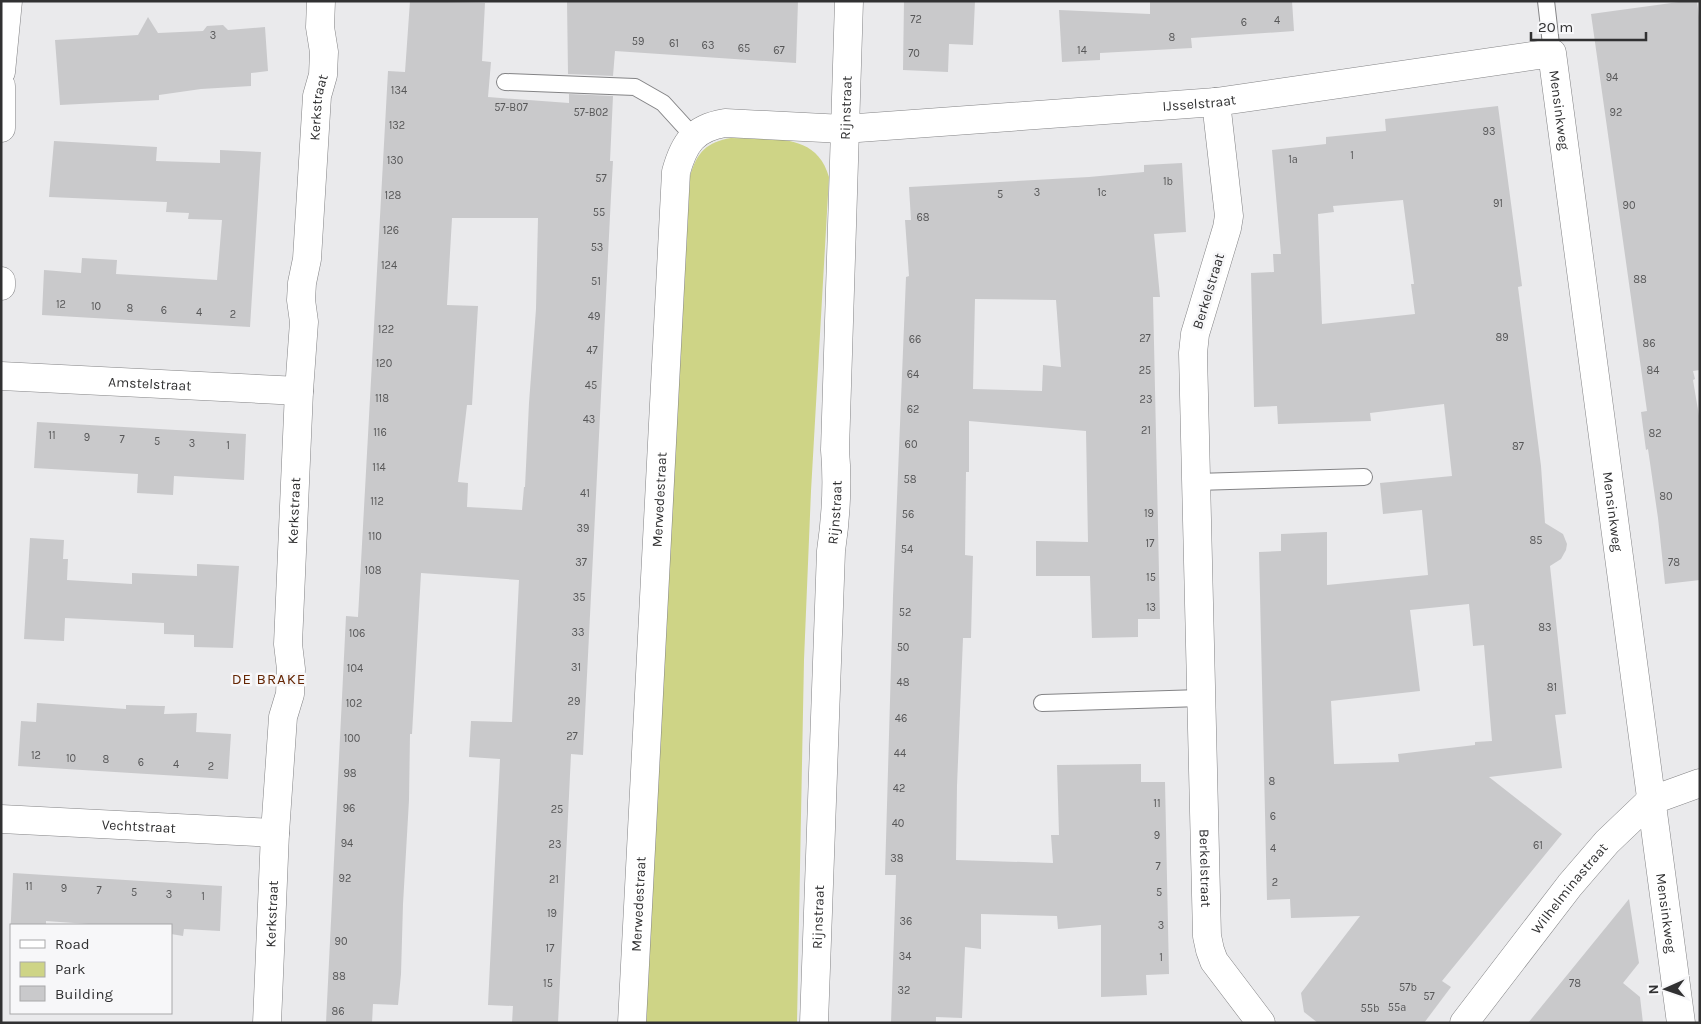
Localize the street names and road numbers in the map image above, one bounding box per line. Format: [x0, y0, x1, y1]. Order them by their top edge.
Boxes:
street label: Mensinkweg [1545, 69, 1573, 151]
street label: Kerkstraat [306, 72, 332, 141]
street label: Rijnstraat [837, 76, 856, 140]
street label: IJsselstraat [1162, 91, 1237, 115]
street label: Berkelstraat [1189, 251, 1228, 331]
street label: Amstelstraat [108, 373, 192, 395]
street label: Merwedestraat [649, 452, 671, 548]
street label: Mensinkweg [1599, 470, 1626, 553]
street label: Kerkstraat [284, 477, 304, 545]
street label: Rijnstraat [824, 481, 845, 545]
street label: Vechtstraat [101, 816, 176, 837]
street label: Berkelstraat [1195, 829, 1214, 908]
street label: Wilhelminastraat [1528, 840, 1611, 937]
street label: Merwedestraat [628, 856, 650, 952]
street label: Mensinkweg [1652, 872, 1680, 954]
street label: Kerkstraat [262, 880, 282, 948]
street label: Rijnstraat [809, 885, 828, 949]

